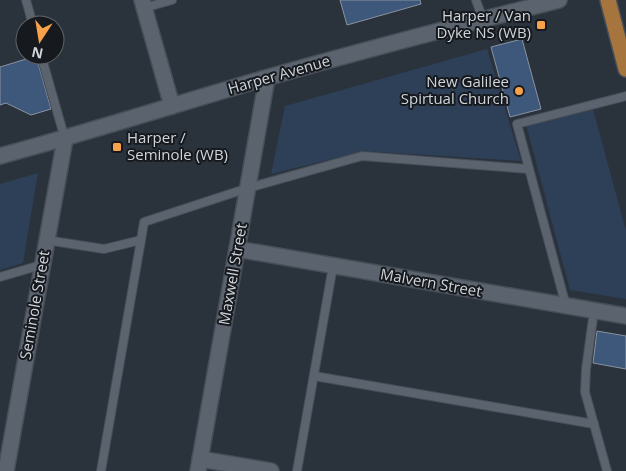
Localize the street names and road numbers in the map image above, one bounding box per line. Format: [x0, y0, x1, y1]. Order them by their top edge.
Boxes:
street label: Harper Avenue [225, 50, 332, 98]
street label: Maxwell Street [213, 221, 251, 326]
street label: Seminole Street [15, 249, 53, 361]
street label: Malvern Street [379, 263, 483, 301]

